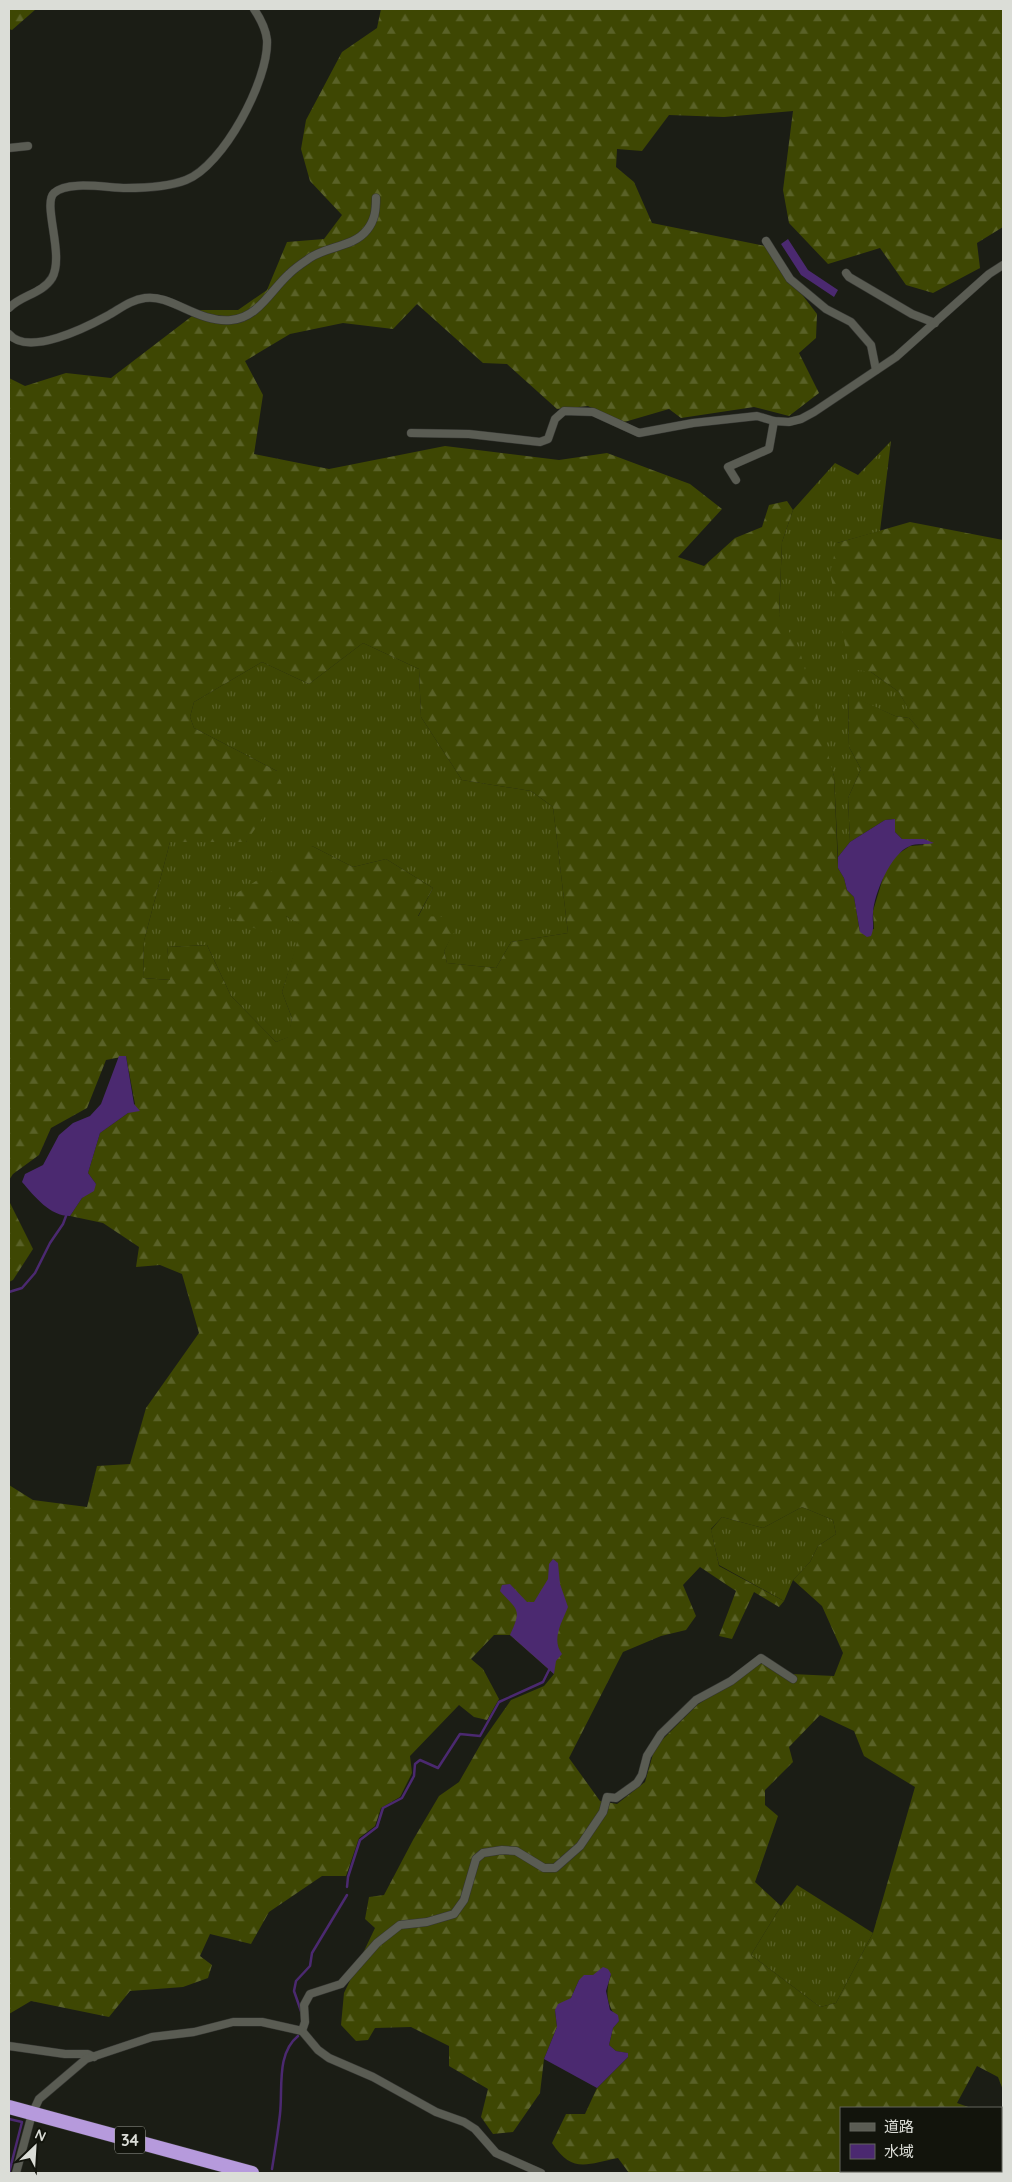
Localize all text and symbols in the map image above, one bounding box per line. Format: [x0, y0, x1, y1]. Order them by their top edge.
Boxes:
legend [840, 2107, 1002, 2172]
text: 道路 [884, 2117, 914, 2136]
north arrow [10, 2122, 60, 2172]
text: N [32, 2125, 49, 2146]
road number: 34 [115, 2126, 145, 2154]
text: 水域 [884, 2142, 914, 2161]

